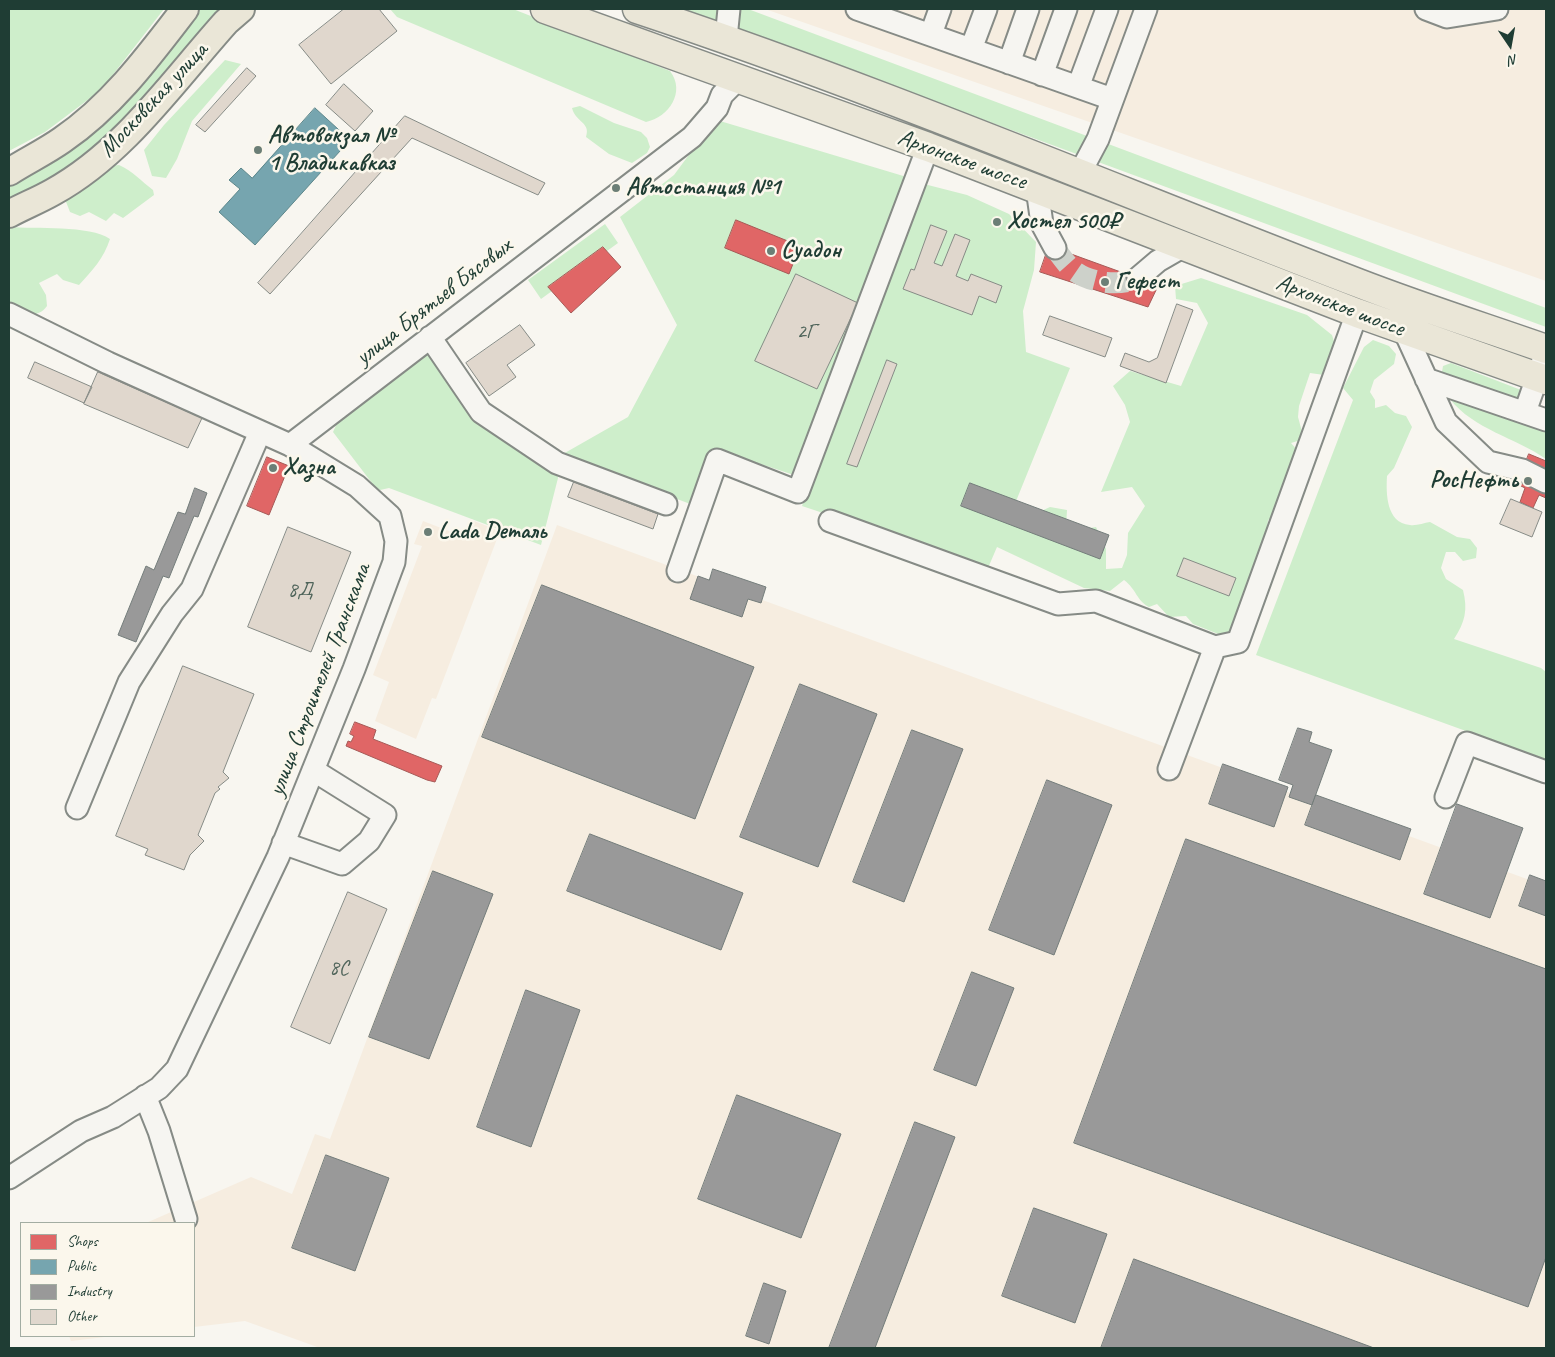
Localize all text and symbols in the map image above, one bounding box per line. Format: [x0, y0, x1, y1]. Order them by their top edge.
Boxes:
north arrow [1485, 20, 1535, 70]
street label: Московская улица [93, 37, 215, 163]
text: N [1507, 51, 1519, 69]
place label: Автовокзал № 1 Владикавказ [268, 122, 395, 178]
street label: Архонское шоссе [894, 123, 1030, 197]
marker: Автовокзал № 1 Владикавказ [252, 144, 264, 156]
place label: Автостанция №1 [626, 174, 780, 202]
marker: Автостанция №1 [610, 182, 622, 194]
place label: Хостел 500₽ [1007, 208, 1120, 236]
marker: Хостел 500₽ [991, 216, 1003, 228]
street label: улица Брятьев Бясовых [350, 232, 518, 372]
place label: Суадон [781, 237, 841, 265]
marker: Суадон [765, 245, 777, 257]
place label: Гефест [1115, 268, 1180, 296]
street label: Архонское шоссе [1272, 268, 1408, 344]
marker: Гефест [1099, 276, 1111, 288]
house number: 2Г [796, 319, 816, 345]
place label: Хазна [283, 454, 335, 482]
marker: Хазна [267, 462, 279, 474]
place label: РосНефть [1430, 467, 1518, 495]
marker: РосНефть [1522, 475, 1534, 487]
place label: Lada Dеталь [438, 518, 547, 546]
marker: Lada Dеталь [422, 526, 434, 538]
street label: улица Строителей Транскама [262, 560, 378, 800]
house number: 8Д [288, 577, 312, 603]
house number: 8C [329, 955, 349, 981]
legend [20, 1222, 195, 1337]
text: Shops [67, 1232, 98, 1251]
text: Public [67, 1257, 96, 1276]
text: Industry [67, 1282, 112, 1301]
text: Other [67, 1307, 97, 1326]

